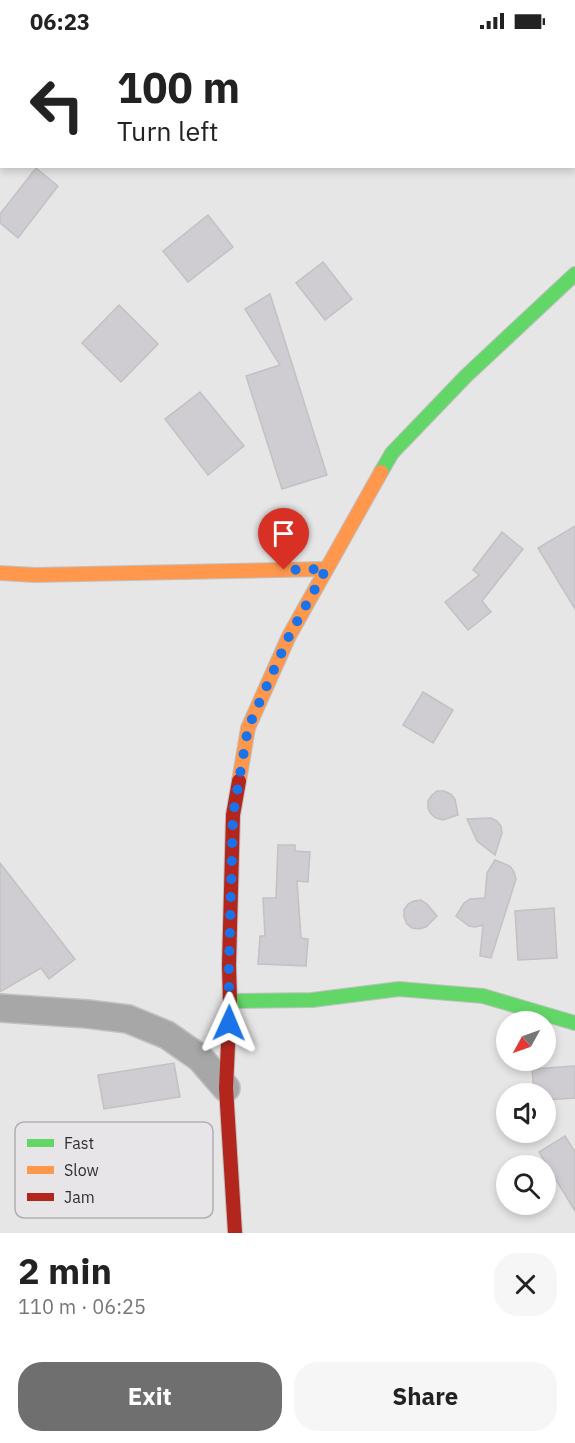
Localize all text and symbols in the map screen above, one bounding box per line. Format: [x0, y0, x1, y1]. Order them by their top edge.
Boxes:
text: 06:23 [30, 7, 90, 36]
text: 100 m [117, 60, 240, 115]
icon: left [18, 66, 96, 144]
text: Turn left [117, 113, 218, 148]
pin [258, 508, 309, 570]
icon: arrive [267, 517, 300, 550]
position arrow [197, 991, 261, 1055]
north arrow [496, 1011, 556, 1071]
map controls [496, 1011, 556, 1215]
button: sound [496, 1083, 556, 1143]
legend [15, 1122, 213, 1218]
text: Fast [64, 1133, 94, 1153]
button: search [496, 1155, 556, 1215]
text: Slow [64, 1160, 99, 1180]
text: Jam [64, 1187, 95, 1207]
text: 2 min [18, 1247, 112, 1294]
button: close [494, 1253, 557, 1316]
text: 110 m · 06:25 [18, 1293, 146, 1320]
button: Exit [18, 1362, 282, 1431]
button: Share [294, 1362, 557, 1431]

